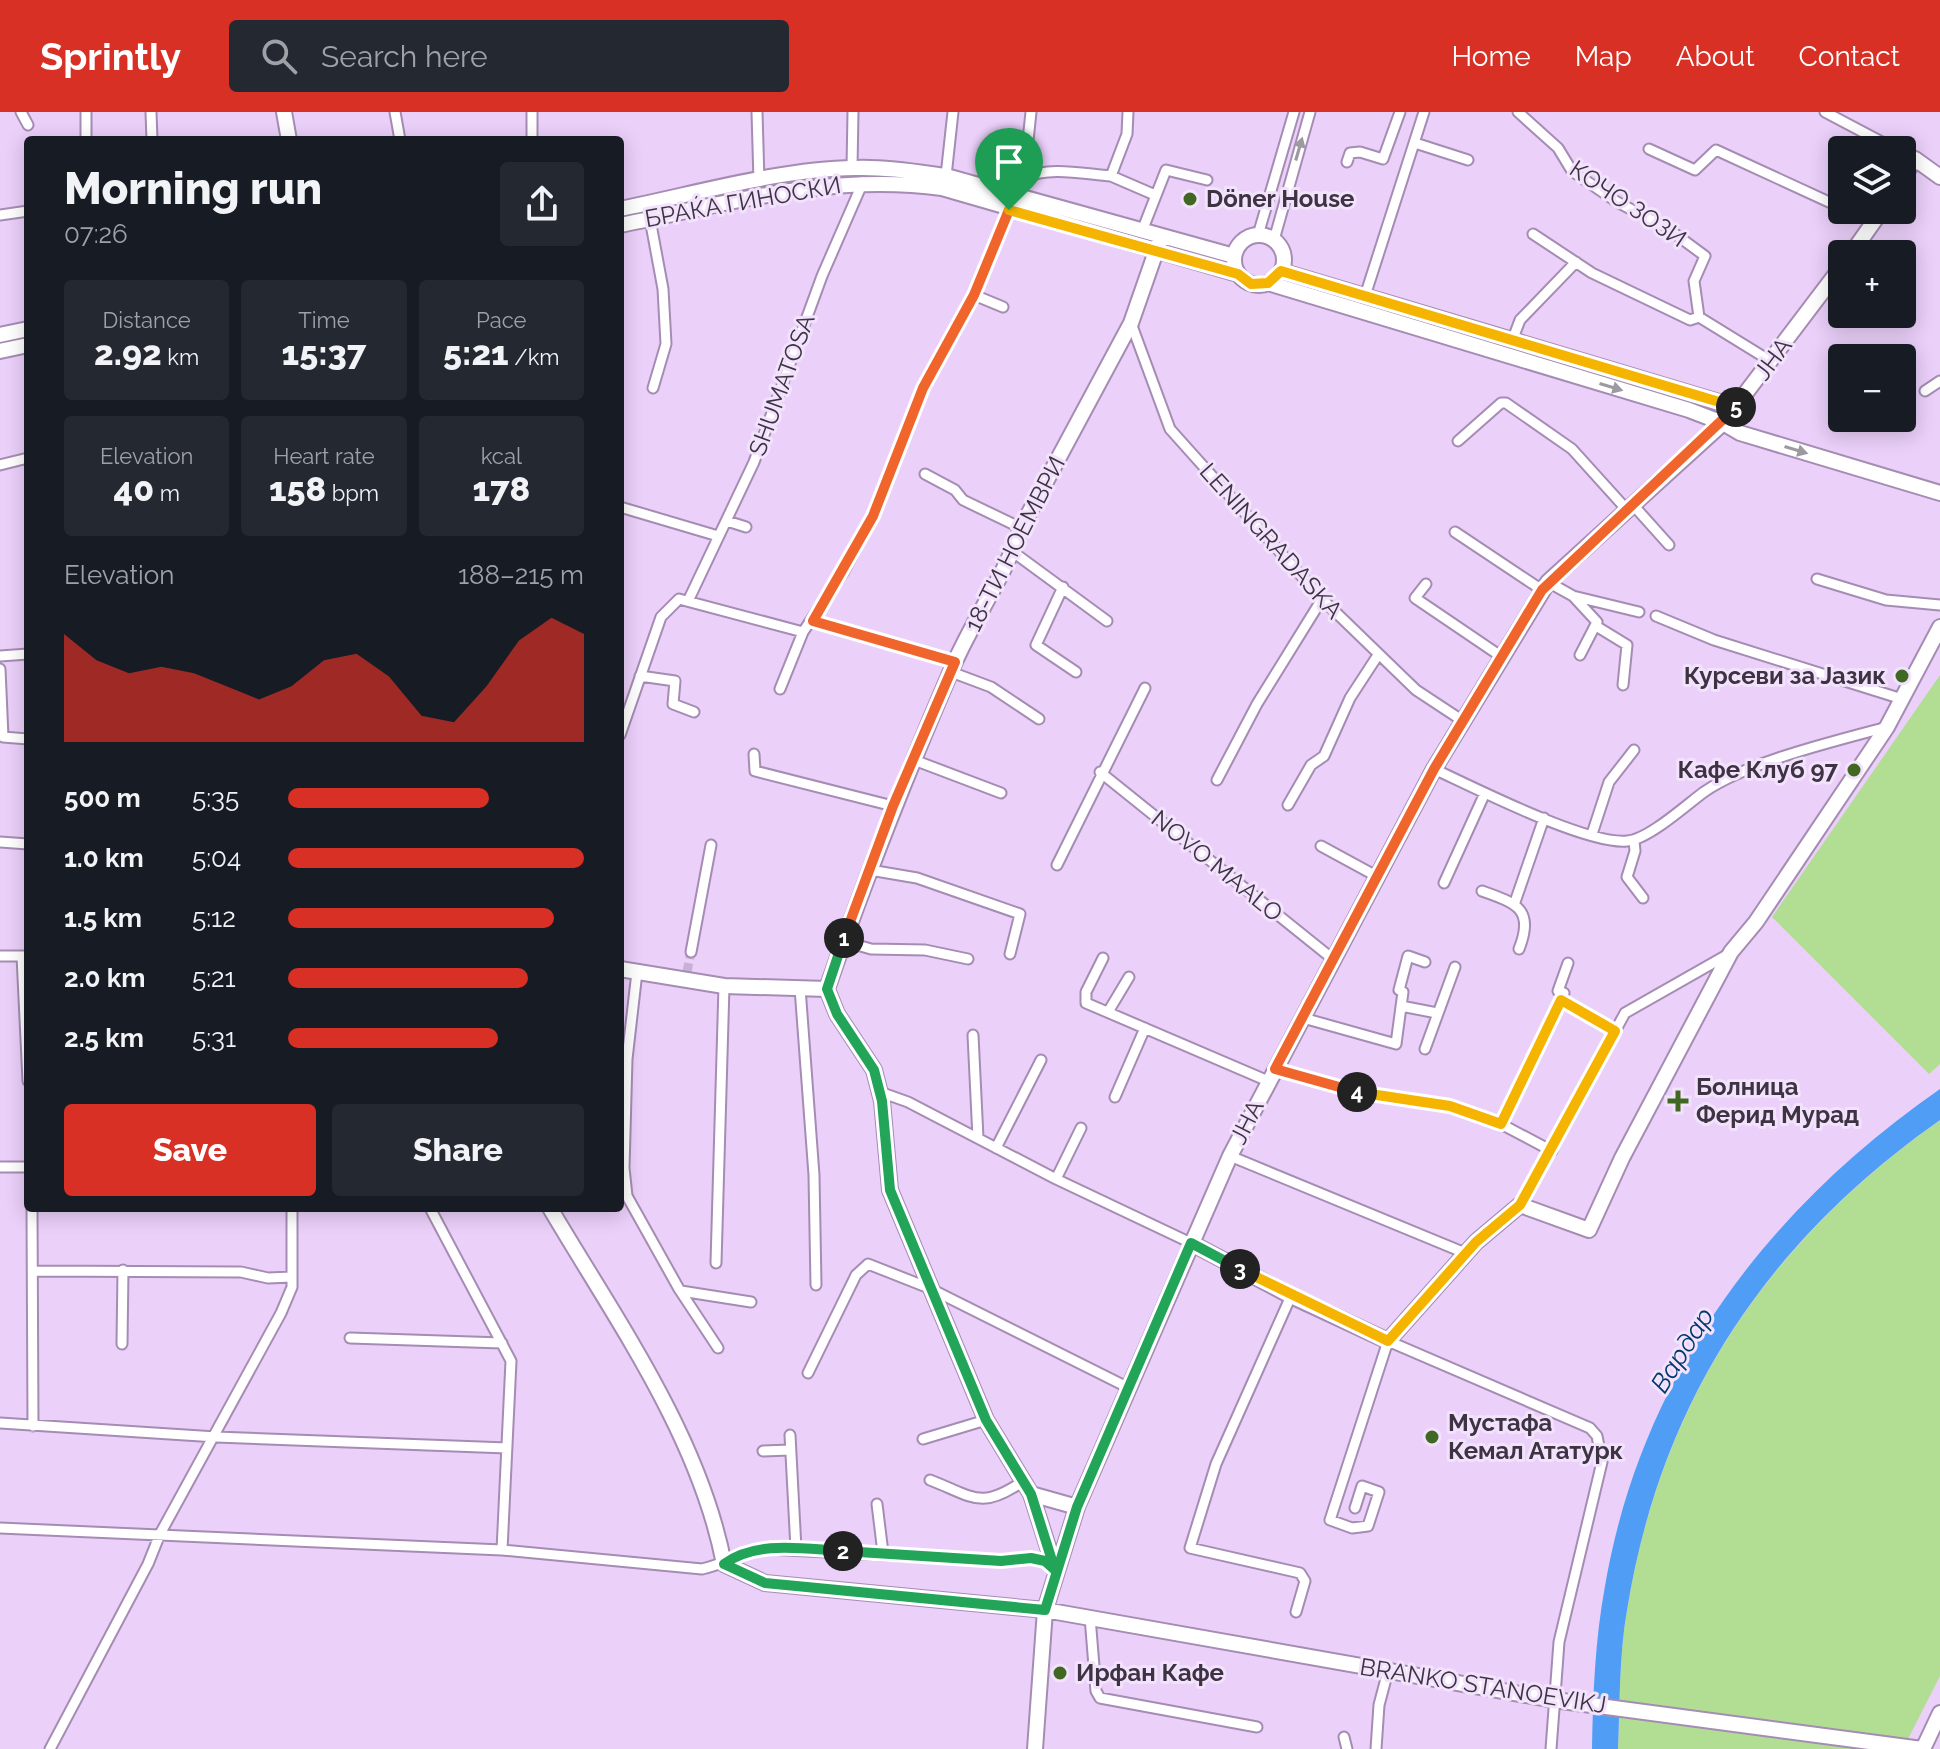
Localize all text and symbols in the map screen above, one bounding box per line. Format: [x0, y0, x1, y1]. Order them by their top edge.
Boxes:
search box [229, 20, 789, 92]
text: Sprintly [40, 34, 181, 79]
icon: search [257, 34, 301, 78]
text: Search here [321, 39, 488, 74]
text: Home [1451, 40, 1531, 73]
text: Map [1575, 40, 1632, 73]
text: About [1676, 40, 1755, 73]
text: Contact [1799, 40, 1900, 73]
pin [975, 128, 1043, 210]
map controls [1828, 136, 1916, 432]
button: layers [1828, 136, 1916, 224]
one-way arrow [1293, 137, 1306, 161]
icon: arrive [987, 140, 1031, 184]
street label: КОЧО ЗОЗИ [1564, 154, 1692, 253]
button: share [500, 162, 584, 246]
text: Morning run [64, 163, 322, 214]
street label: БРАЌА ГИНОСКИ [643, 170, 843, 233]
place label: Döner House [1206, 184, 1354, 213]
marker: Döner House [1181, 190, 1199, 208]
text: 07:26 [64, 219, 128, 249]
button: + [1828, 240, 1916, 328]
text: Distance [103, 307, 191, 333]
text: Time [298, 307, 350, 333]
text: Pace [476, 307, 527, 333]
street label: SHUMATOSA [742, 310, 821, 460]
street label: ЈНА [1747, 332, 1798, 386]
text: 2.92 [94, 333, 162, 373]
text: 15:37 [282, 333, 366, 373]
text: 5:21 [443, 333, 509, 373]
text: km [162, 344, 199, 370]
text: /km [509, 344, 560, 370]
button: − [1828, 344, 1916, 432]
one-way arrow [1599, 381, 1623, 394]
pin: 5 [1716, 387, 1756, 427]
text: 5 [1730, 394, 1742, 420]
text: Elevation [100, 443, 193, 469]
text: Heart rate [273, 443, 375, 469]
text: kcal [481, 443, 522, 469]
one-way arrow [1784, 444, 1808, 457]
street label: 18-ТИ НОЕМВРИ [958, 451, 1071, 636]
street label: LENINGRADASKA [1194, 457, 1349, 624]
text: 40 [113, 469, 154, 509]
text: 158 [269, 469, 326, 509]
text: 178 [472, 469, 530, 509]
text: m [154, 480, 180, 506]
text: bpm [326, 480, 379, 506]
text: Elevation [64, 560, 174, 590]
text: 188–215 m [458, 560, 584, 590]
place label: Курсеви за Јазик [1684, 661, 1886, 690]
marker: Курсеви за Јазик [1893, 667, 1911, 685]
place label: Кафе Клуб 97 [1678, 755, 1839, 784]
marker: Кафе Клуб 97 [1845, 761, 1863, 779]
text: 500 m [64, 783, 141, 813]
text: 5:35 [192, 783, 239, 813]
street label: NOVO MAALO [1146, 804, 1289, 927]
text: 1.0 km [64, 843, 144, 873]
text: 5:04 [192, 843, 241, 873]
text: 1.5 km [64, 903, 142, 933]
text: 5:12 [192, 903, 236, 933]
pin: 1 [824, 918, 864, 958]
text: 1 [839, 925, 849, 951]
text: 2.0 km [64, 963, 145, 993]
text: 5:21 [192, 963, 236, 993]
text: 2.5 km [64, 1023, 144, 1053]
text: 5:31 [192, 1023, 236, 1053]
pin: 4 [1337, 1072, 1377, 1112]
place label: Болница Ферид Мурад [1696, 1072, 1859, 1129]
text: 4 [1351, 1079, 1363, 1105]
marker: Болница Ферид Мурад [1667, 1090, 1689, 1112]
street label: ЈНА [1223, 1095, 1270, 1149]
button: Save [64, 1104, 316, 1196]
button: Share [332, 1104, 584, 1196]
pin: 3 [1220, 1249, 1260, 1289]
text: 3 [1234, 1256, 1246, 1282]
water label: Вардар [1644, 1302, 1720, 1398]
place label: Мустафа Кемал Ататурк [1448, 1408, 1624, 1465]
marker: Мустафа Кемал Ататурк [1423, 1428, 1441, 1446]
pin: 2 [823, 1531, 863, 1571]
text: 2 [837, 1538, 849, 1564]
street label: BRANKO STANOEVIKJ [1358, 1652, 1608, 1719]
place label: Ирфан Кафе [1076, 1658, 1224, 1687]
marker: Ирфан Кафе [1051, 1664, 1069, 1682]

